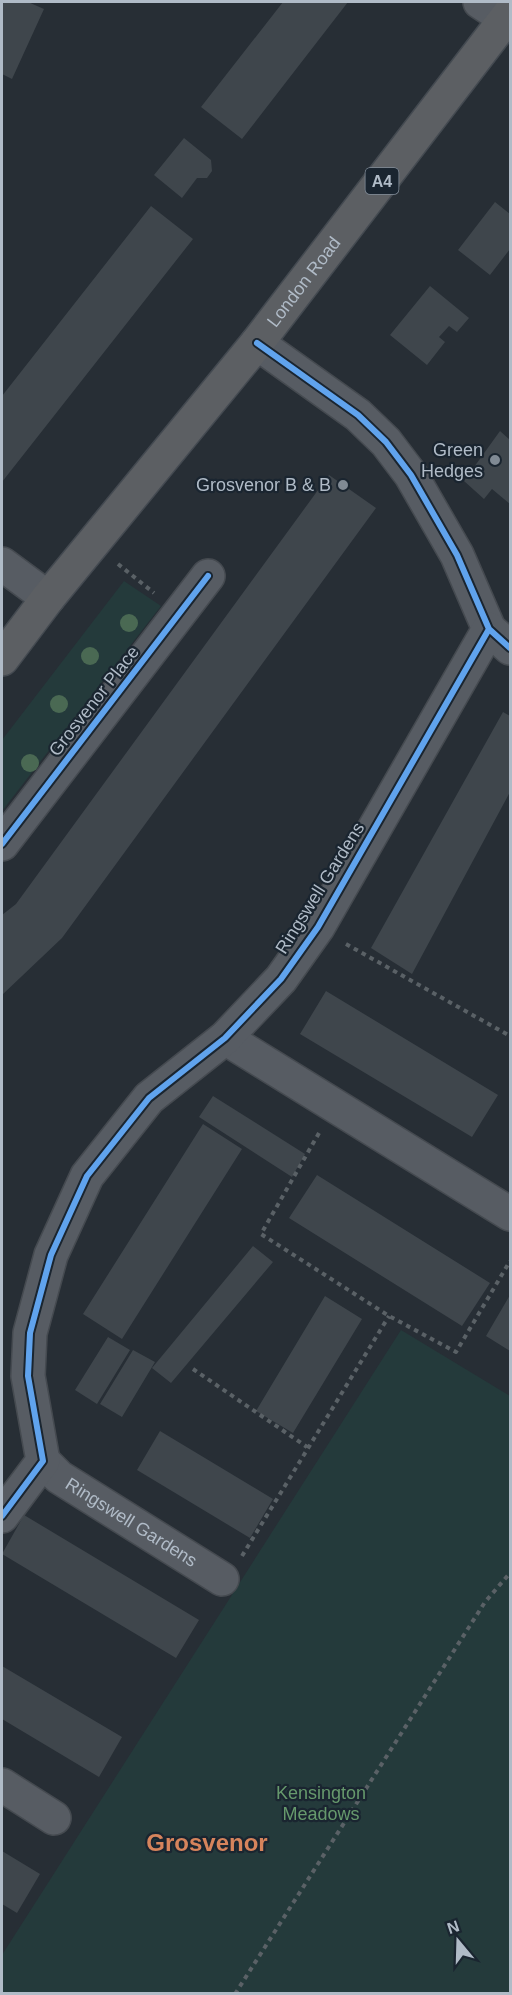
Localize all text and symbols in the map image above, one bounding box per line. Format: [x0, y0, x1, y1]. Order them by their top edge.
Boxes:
road number: A4 [366, 168, 398, 194]
street label: London Road [263, 233, 345, 331]
place label: Green Hedges [421, 440, 483, 481]
marker: Green Hedges [488, 453, 502, 467]
place label: Grosvenor B & B [196, 475, 331, 495]
marker: Grosvenor B & B [336, 478, 350, 492]
street label: Grosvenor Place [45, 642, 143, 760]
street label: Ringswell Gardens [271, 819, 369, 957]
street label: Ringswell Gardens [62, 1474, 201, 1571]
park label: Kensington Meadows [276, 1783, 366, 1824]
district label: Grosvenor [146, 1829, 268, 1856]
north arrow [428, 1911, 488, 1971]
text: N [445, 1917, 462, 1937]

